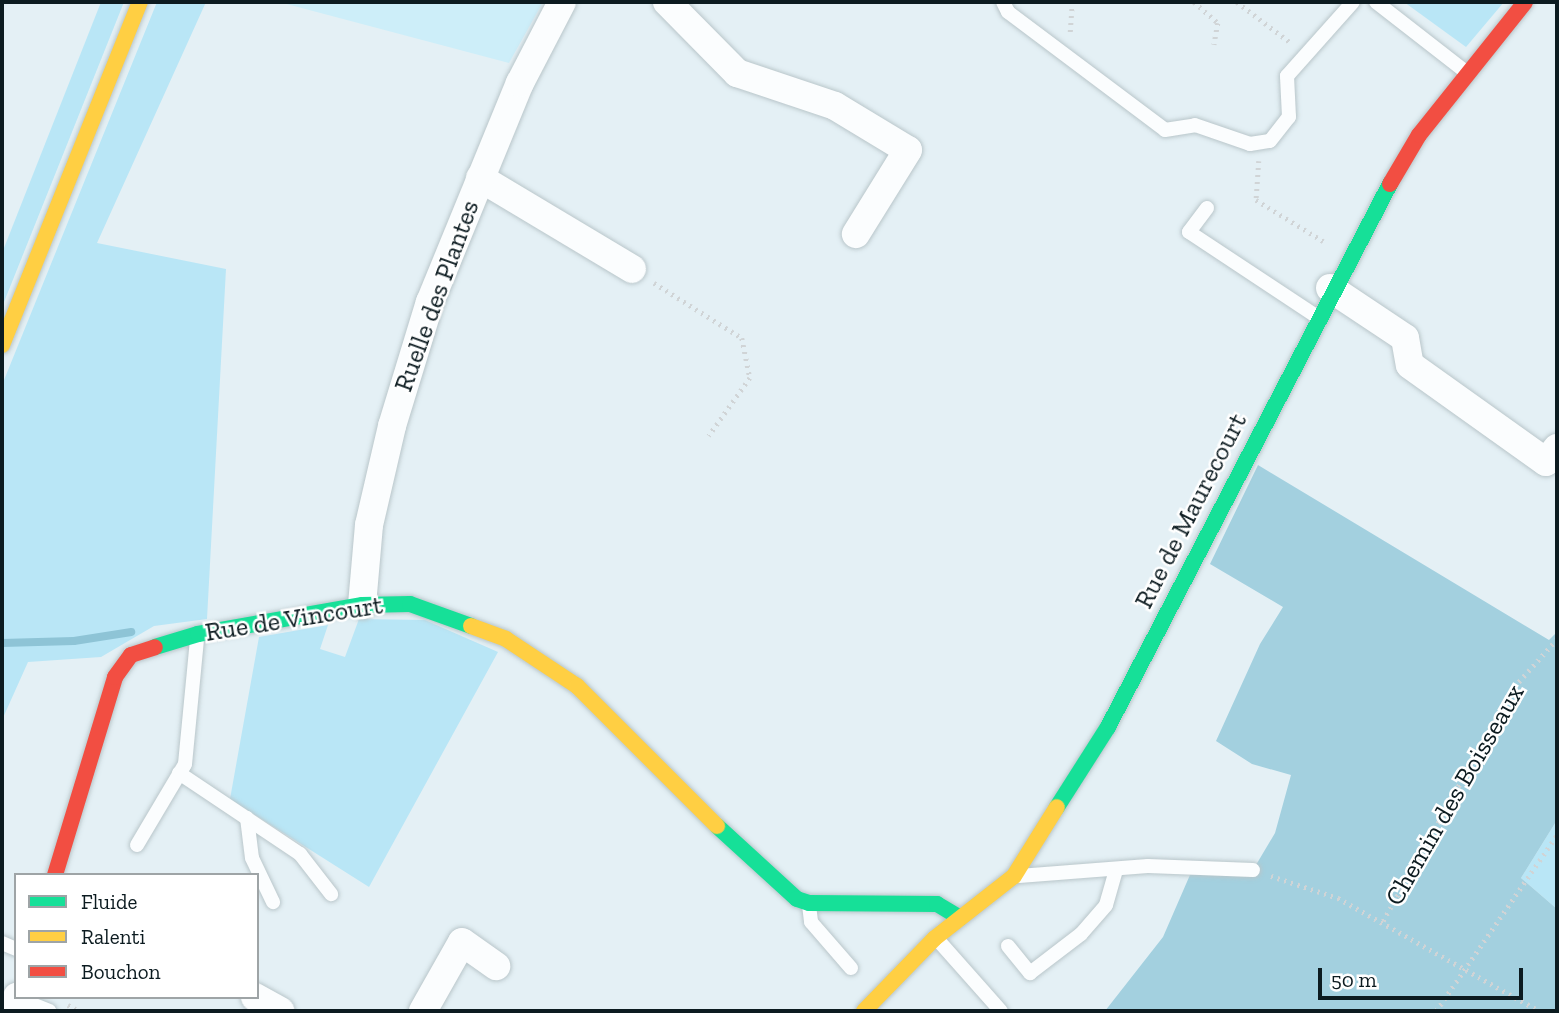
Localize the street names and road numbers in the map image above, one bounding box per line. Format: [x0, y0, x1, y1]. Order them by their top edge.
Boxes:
street label: Ruelle des Plantes [388, 196, 486, 396]
street label: Rue de Maurecourt [1128, 408, 1254, 614]
street label: Rue de Vincourt [203, 590, 385, 648]
street label: Chemin des Boisseaux [1379, 679, 1531, 911]

